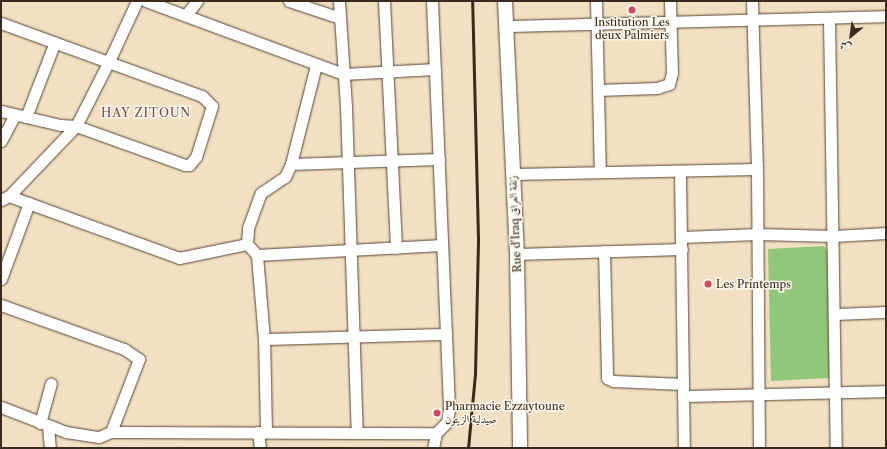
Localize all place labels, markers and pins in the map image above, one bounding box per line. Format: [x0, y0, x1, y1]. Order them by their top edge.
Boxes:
marker: Institution Les deux Palmiers [627, 5, 637, 15]
place label: Institution Les deux Palmiers [594, 16, 670, 42]
place label: Les Printemps [716, 277, 791, 291]
marker: Les Printemps [703, 279, 713, 289]
place label: Pharmacie Ezzaytoune صيدلية الزيتون [445, 400, 565, 426]
marker: Pharmacie Ezzaytoune صيدلية الزيتون [432, 408, 442, 418]

